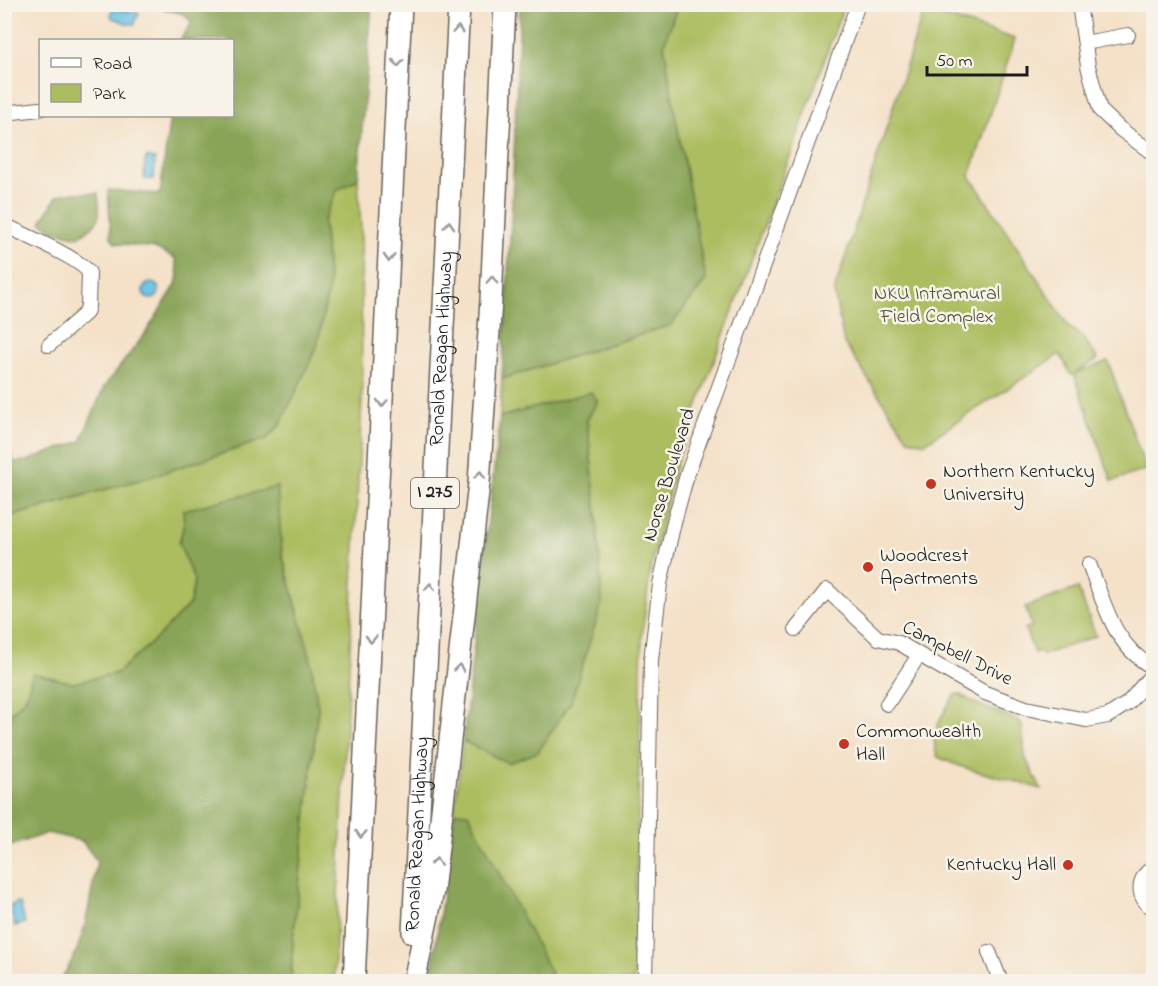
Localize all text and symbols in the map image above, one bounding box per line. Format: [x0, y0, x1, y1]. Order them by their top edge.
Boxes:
one-way arrow [452, 26, 465, 35]
legend [39, 39, 234, 117]
scale bar [927, 39, 1028, 77]
text: 50 m [936, 49, 973, 75]
text: Road [93, 52, 132, 78]
one-way arrow [392, 58, 405, 67]
text: Park [93, 82, 126, 108]
one-way arrow [443, 220, 455, 229]
street label: Ronald Reagan Highway [423, 250, 461, 447]
one-way arrow [382, 253, 395, 262]
one-way arrow [485, 276, 498, 285]
park label: NKU Intramural Field Complex [874, 280, 1000, 332]
one-way arrow [376, 398, 389, 407]
street label: Norse Boulevard [636, 405, 704, 545]
place label: Northern Kentucky University [943, 458, 1095, 510]
one-way arrow [473, 470, 486, 479]
marker: Northern Kentucky University [924, 477, 938, 491]
road number: I 275 [411, 478, 459, 508]
place label: Woodcrest Apartments [880, 542, 978, 594]
marker: Woodcrest Apartments [861, 560, 875, 574]
one-way arrow [424, 583, 437, 592]
street label: Campbell Drive [897, 614, 1017, 694]
one-way arrow [364, 635, 377, 644]
one-way arrow [452, 664, 465, 673]
place label: Commonwealth Hall [856, 718, 981, 770]
street label: Ronald Reagan Highway [399, 736, 437, 932]
marker: Commonwealth Hall [837, 737, 851, 751]
one-way arrow [355, 830, 368, 839]
place label: Kentucky Hall [946, 851, 1056, 880]
one-way arrow [429, 858, 442, 867]
marker: Kentucky Hall [1061, 858, 1075, 872]

